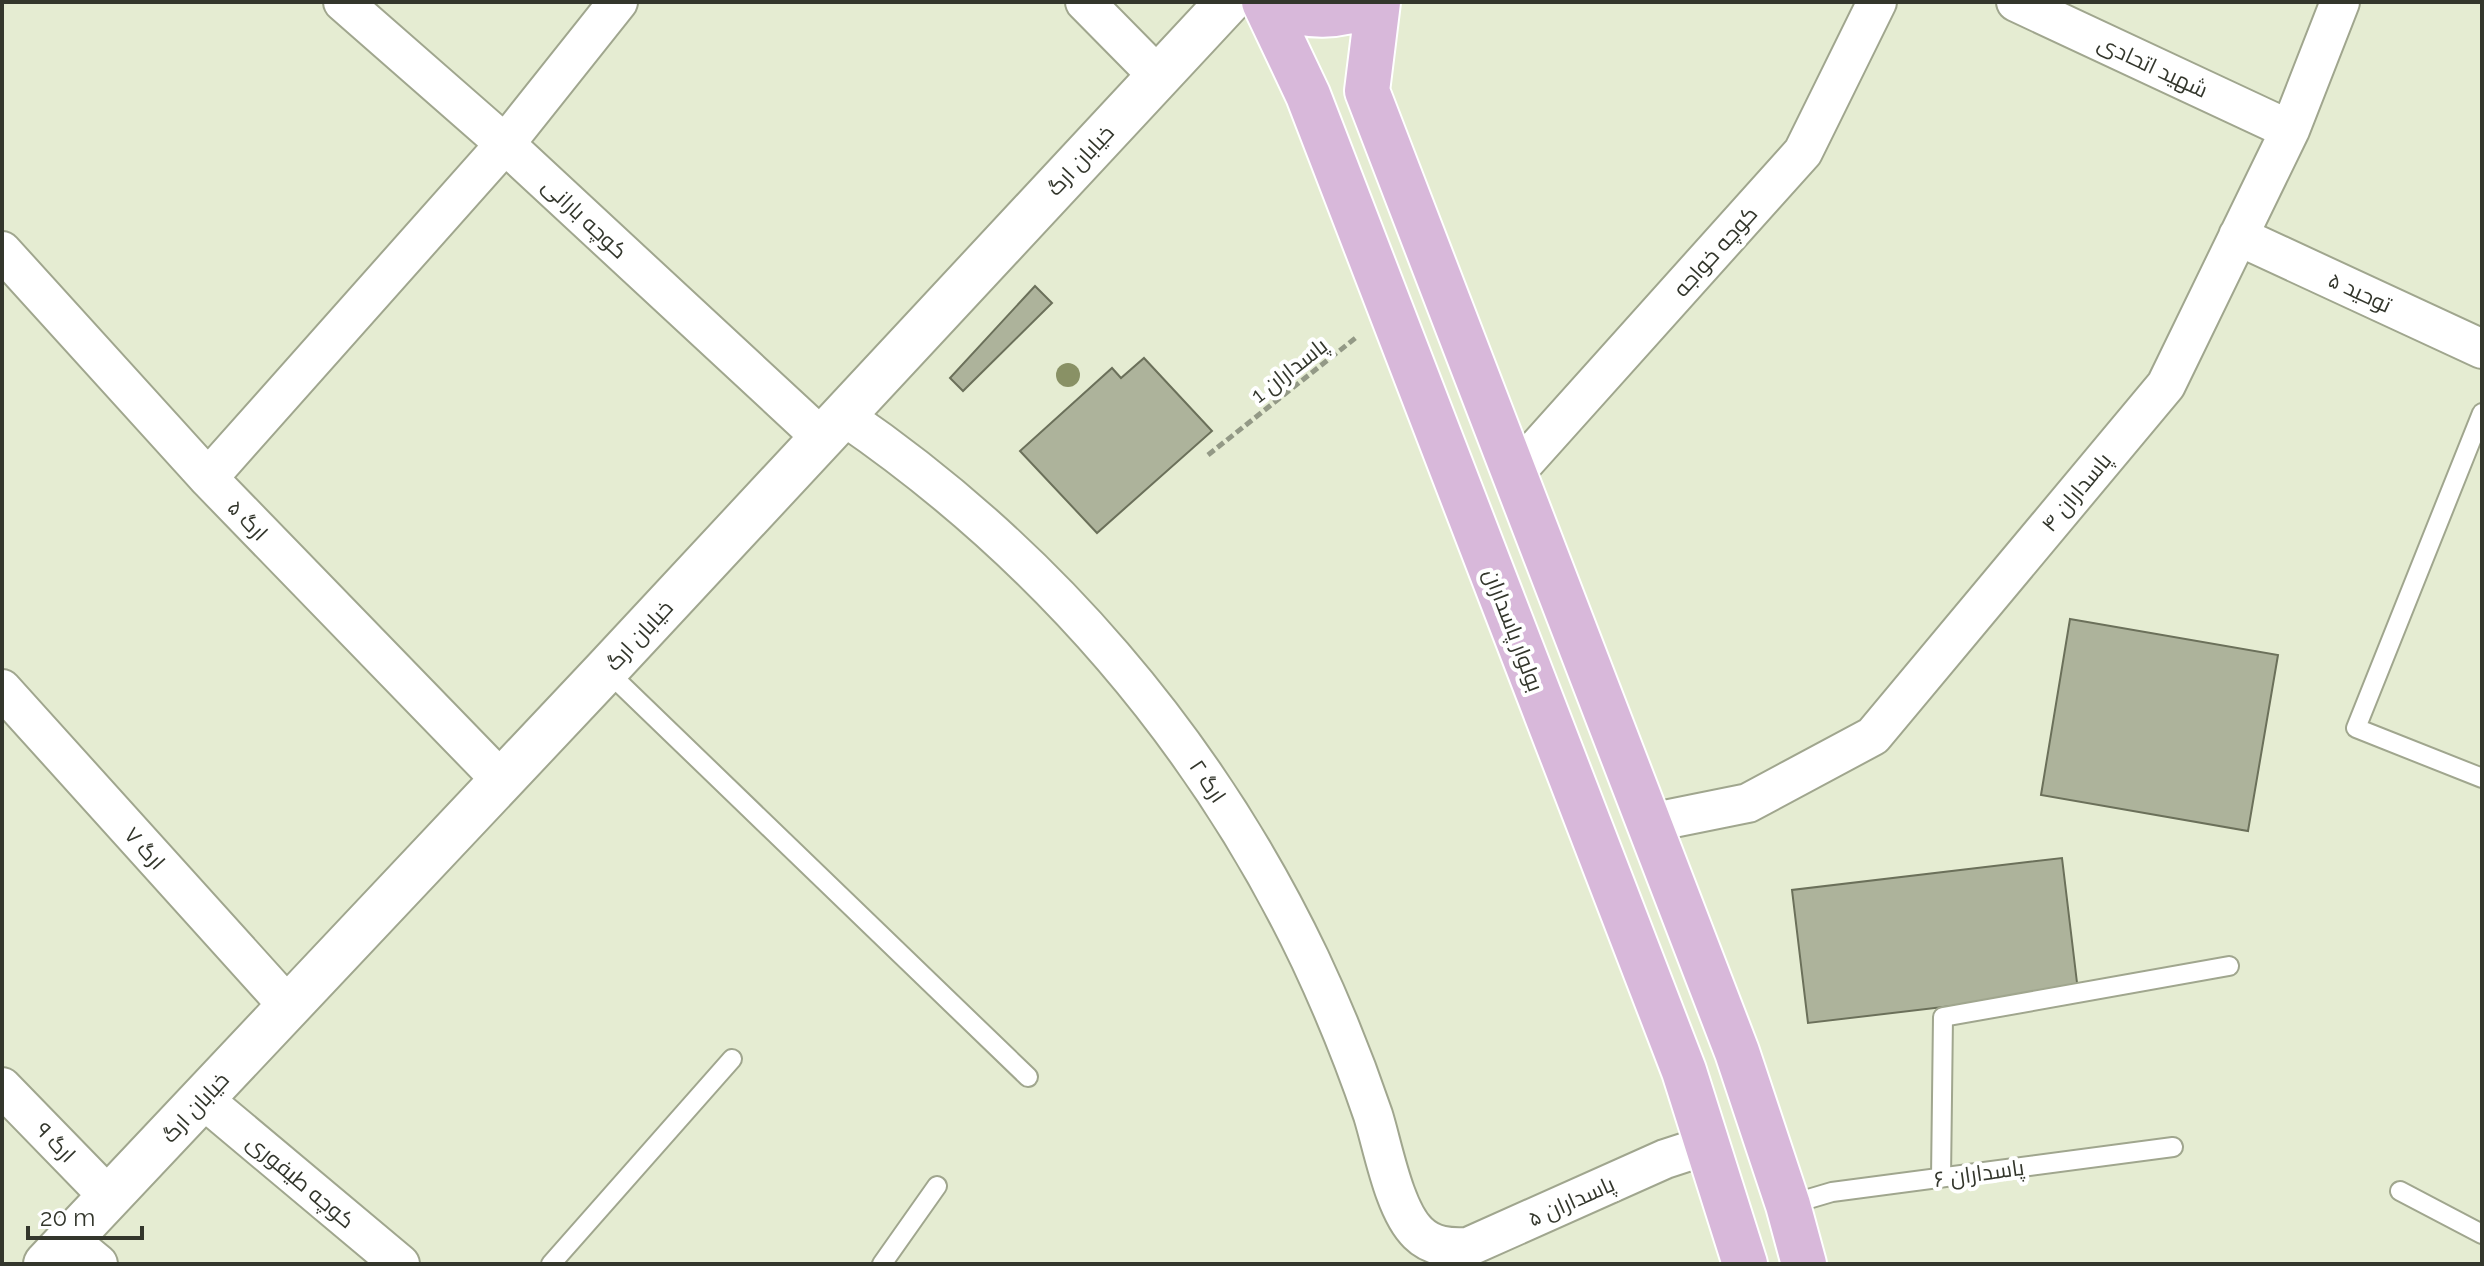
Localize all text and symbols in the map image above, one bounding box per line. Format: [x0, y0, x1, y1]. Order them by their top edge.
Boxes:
street label: شهید اتحادی [2093, 29, 2212, 104]
street label: خیابان ارگ [1041, 119, 1119, 201]
street label: کوچه بارانی [536, 172, 633, 265]
street label: کوچه خواجه [1668, 200, 1764, 303]
street label: توحید ۵ [2324, 266, 2396, 318]
street label: پاسداران 1 [1246, 332, 1334, 409]
street label: پاسداران ۴ [2036, 447, 2118, 538]
street label: ارگ ۵ [222, 494, 274, 546]
street label: بولوار پاسداران [1477, 565, 1549, 696]
street label: خیابان ارگ [600, 594, 678, 676]
street label: ارگ ۲ [1184, 755, 1232, 807]
street label: ارگ ۷ [119, 821, 171, 875]
street label: خیابان ارگ [156, 1066, 234, 1148]
street label: ارگ ۹ [31, 1116, 81, 1168]
street label: کوچه طیفوری [241, 1129, 360, 1235]
street label: پاسداران ۶ [1932, 1154, 2026, 1194]
street label: پاسداران ۵ [1524, 1170, 1619, 1233]
scale bar [28, 1190, 142, 1240]
text: 20 m [40, 1203, 95, 1232]

